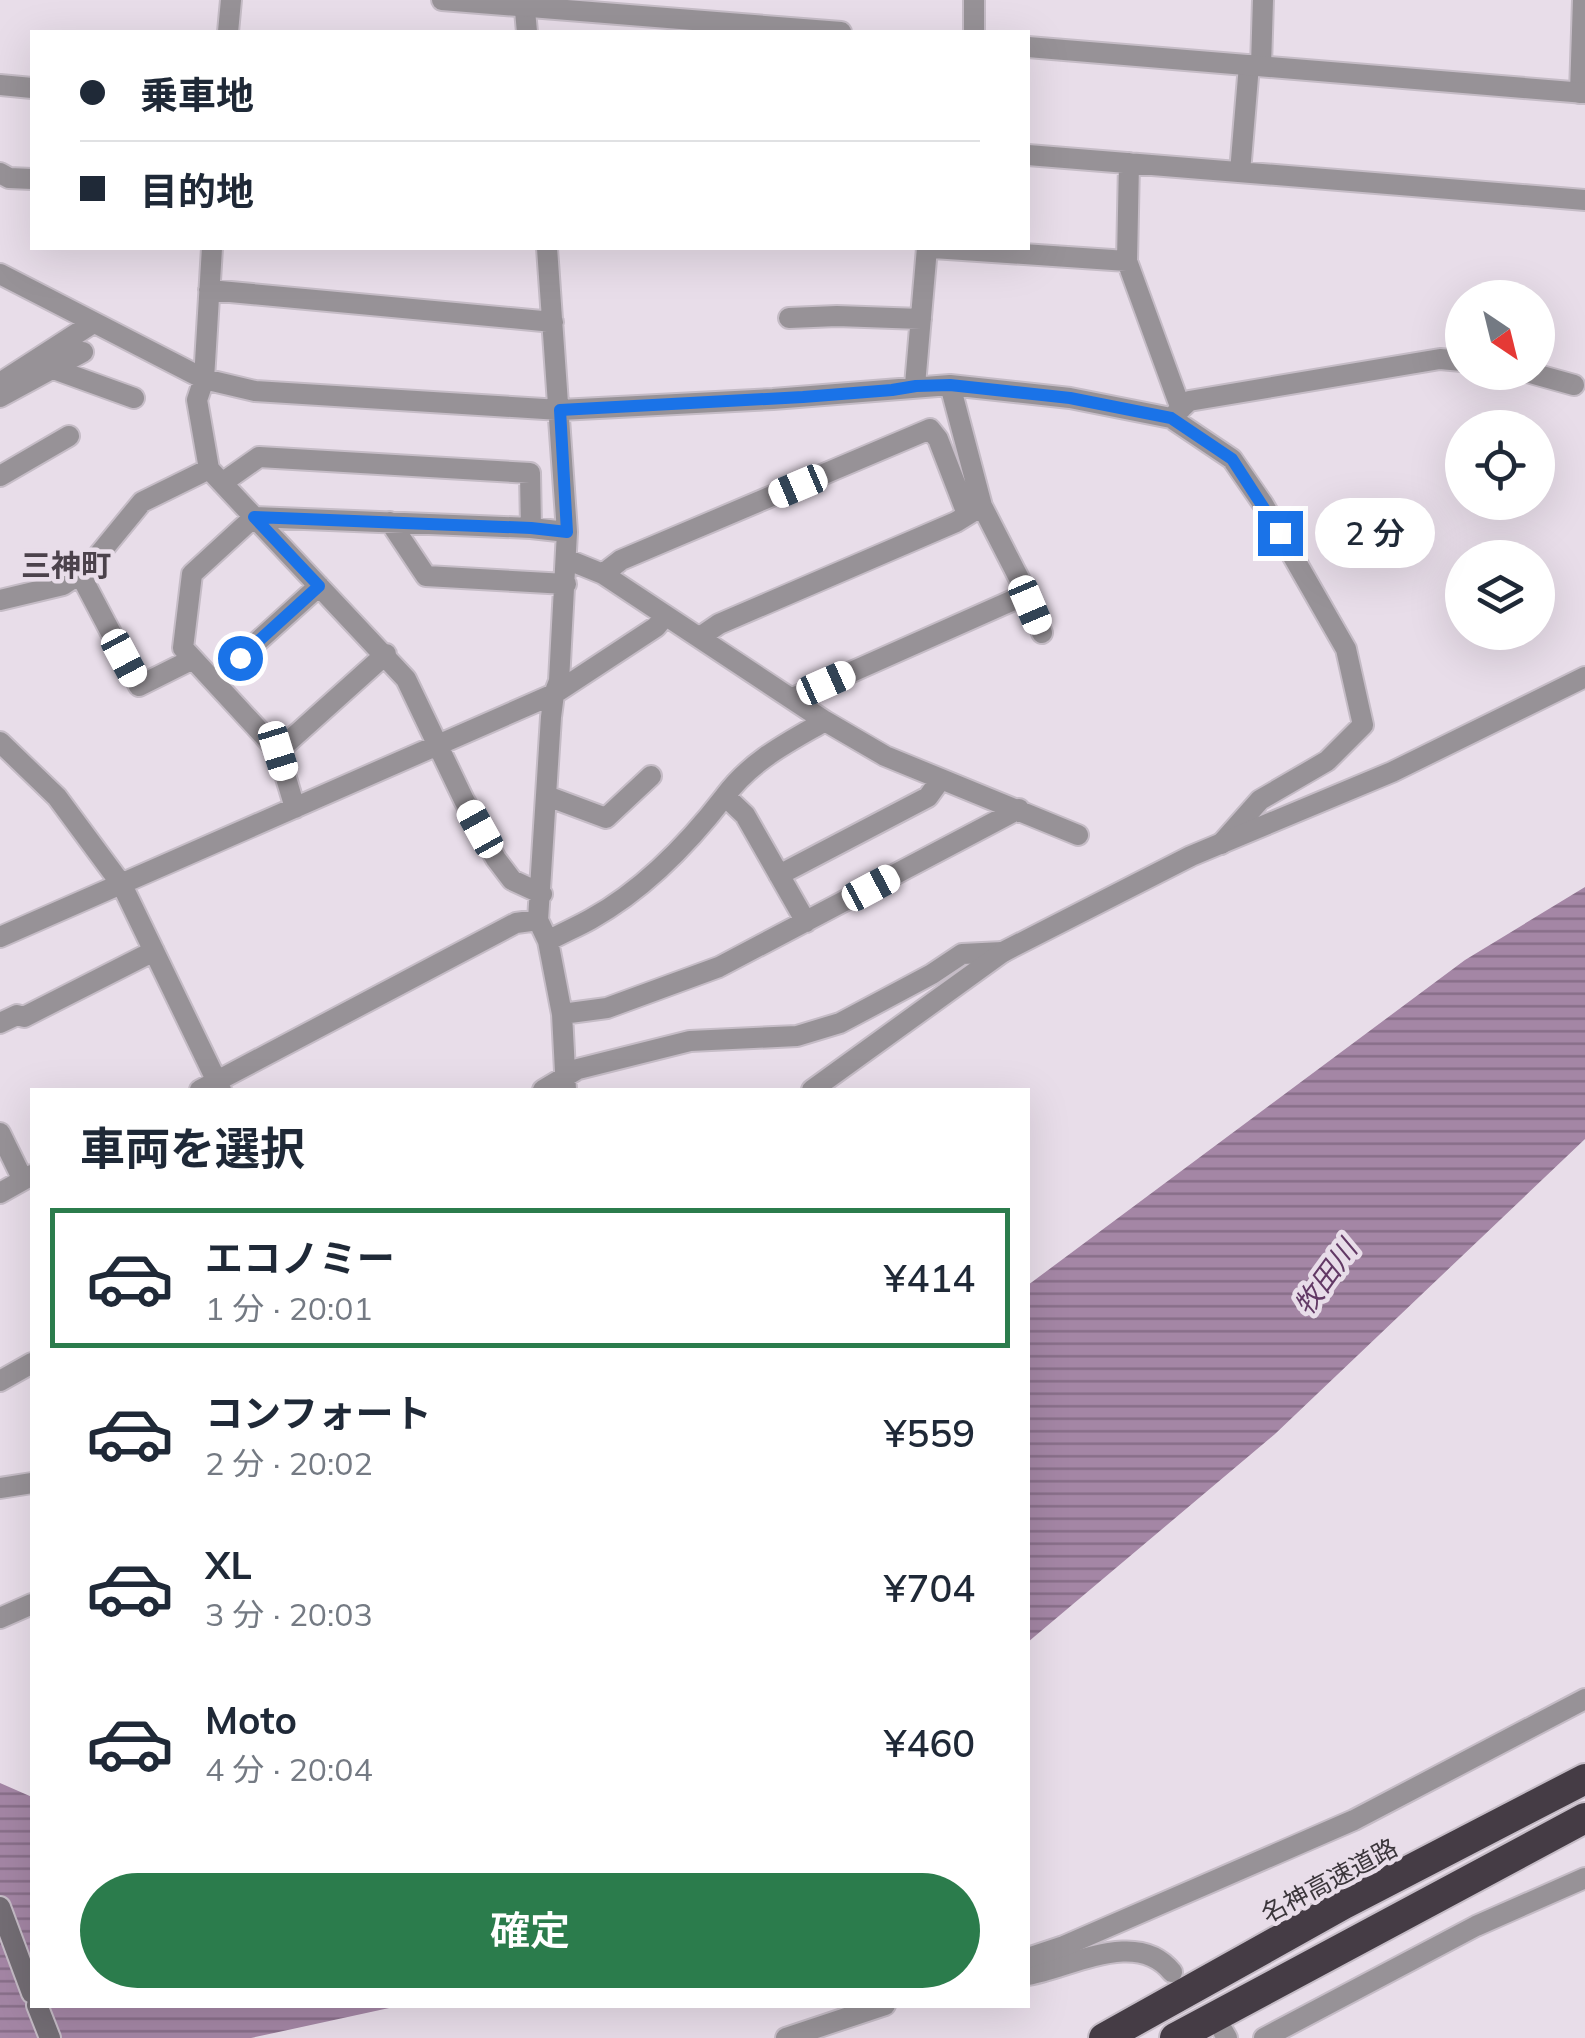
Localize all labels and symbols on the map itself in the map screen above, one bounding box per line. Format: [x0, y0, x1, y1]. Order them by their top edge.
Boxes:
north arrow [1445, 280, 1555, 390]
car [765, 460, 831, 512]
callout: 2 分 [1315, 498, 1435, 568]
route end [1258, 511, 1303, 556]
district label: 三神町 [21, 546, 111, 584]
car [1004, 572, 1056, 638]
car [97, 624, 151, 692]
route start [218, 636, 263, 681]
car [792, 657, 860, 709]
car [255, 718, 301, 784]
car [452, 795, 508, 863]
car [837, 861, 905, 915]
water label: 牧田川 [1286, 1230, 1366, 1321]
street label: 名神高速道路 [1255, 1831, 1403, 1929]

